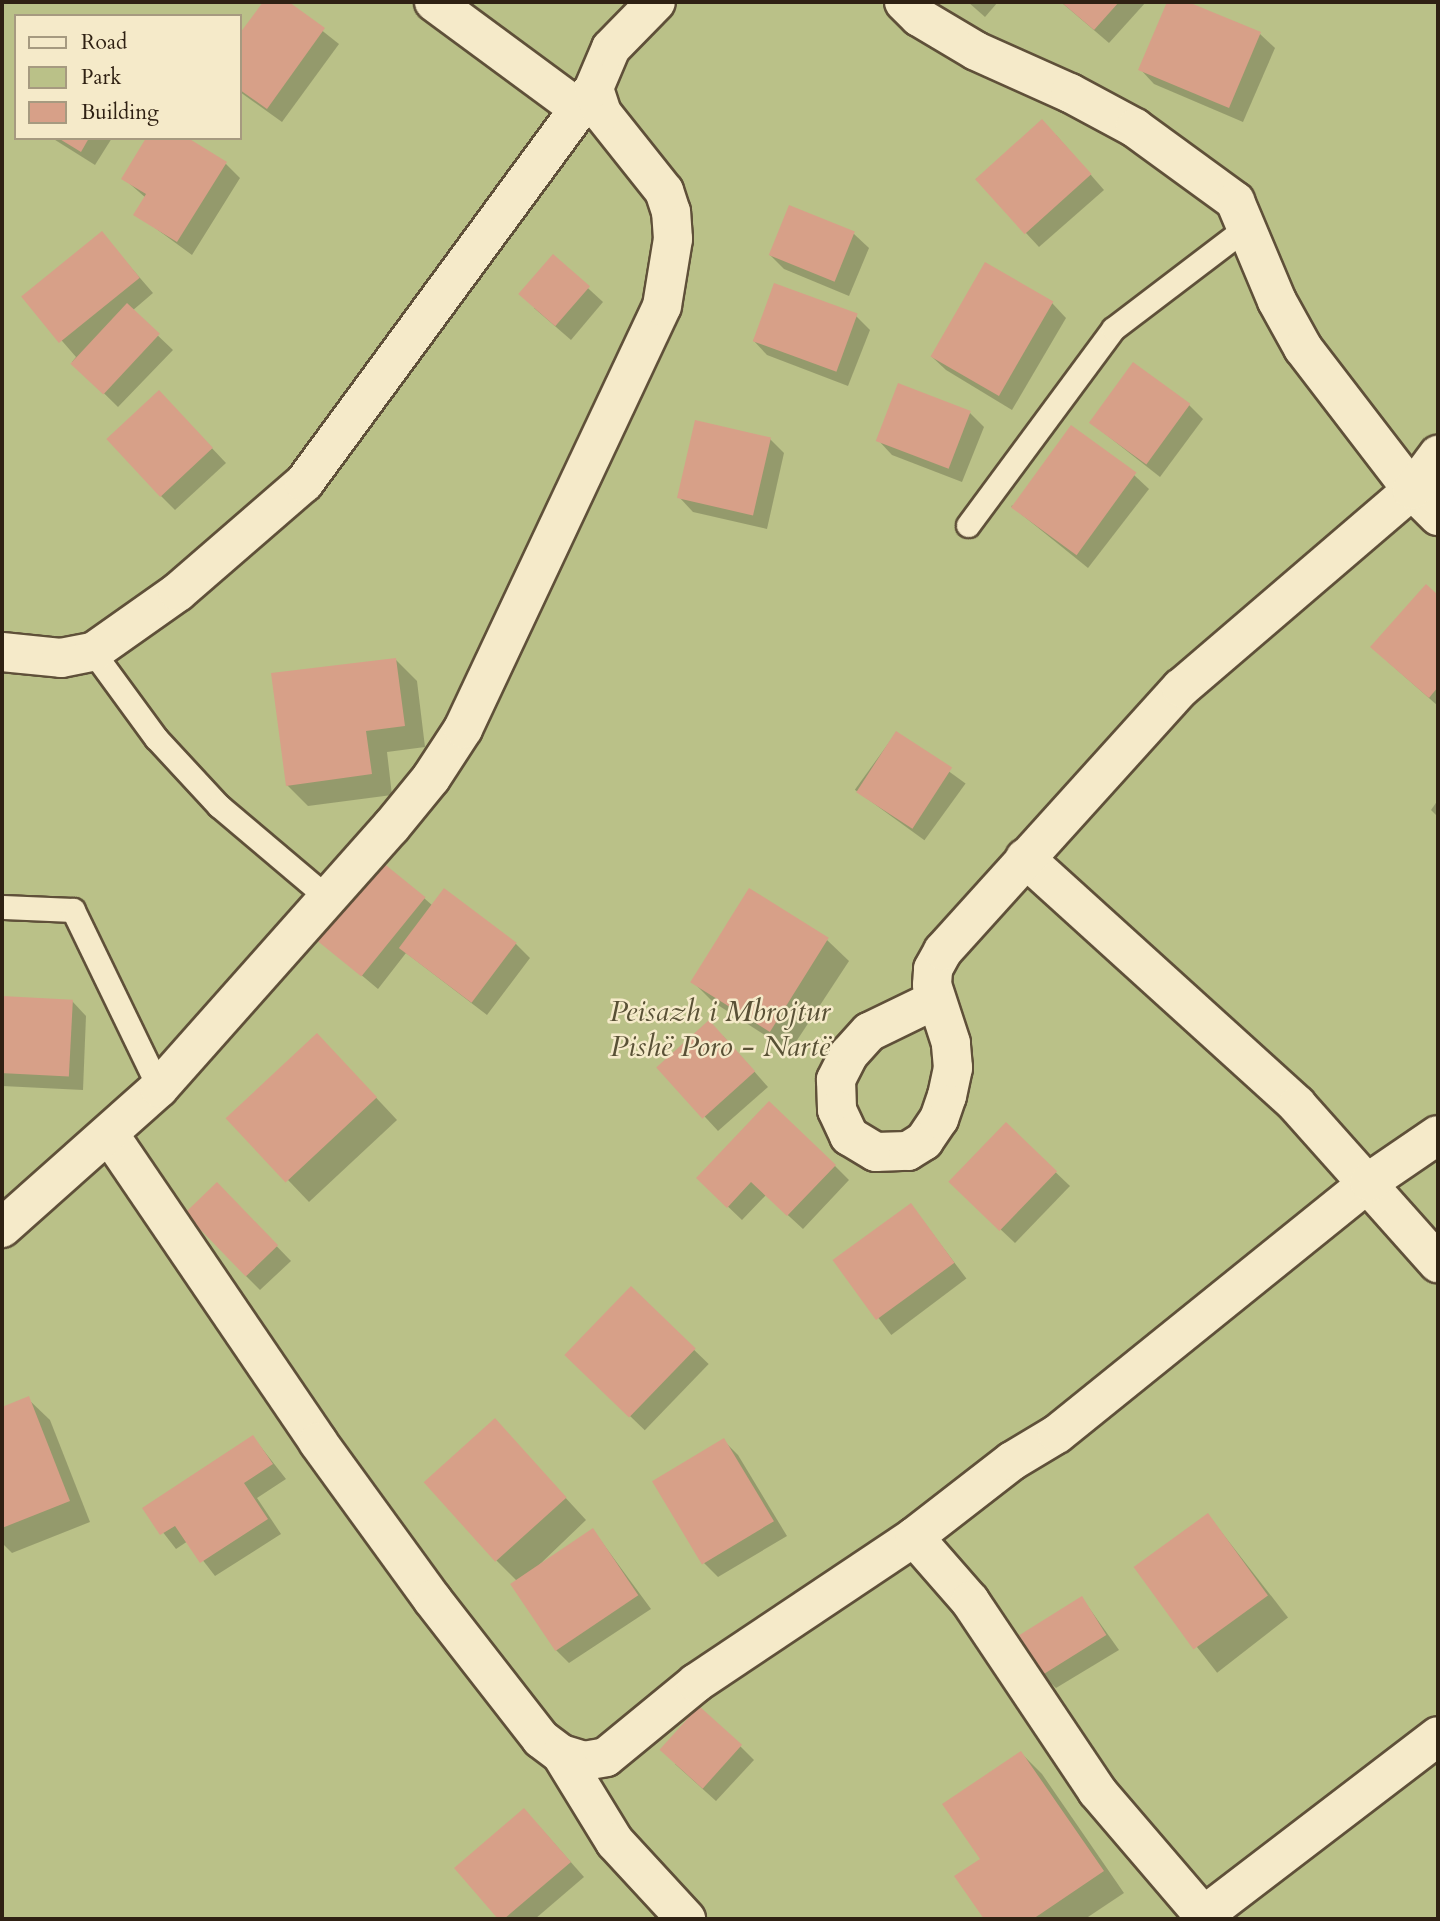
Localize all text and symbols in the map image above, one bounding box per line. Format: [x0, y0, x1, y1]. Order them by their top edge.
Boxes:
legend [14, 14, 242, 140]
text: Road [81, 28, 127, 57]
text: Park [81, 63, 121, 92]
text: Building [81, 98, 159, 127]
park label: Peisazh i Mbrojtur Pishë Poro - Nartë [610, 994, 830, 1064]

